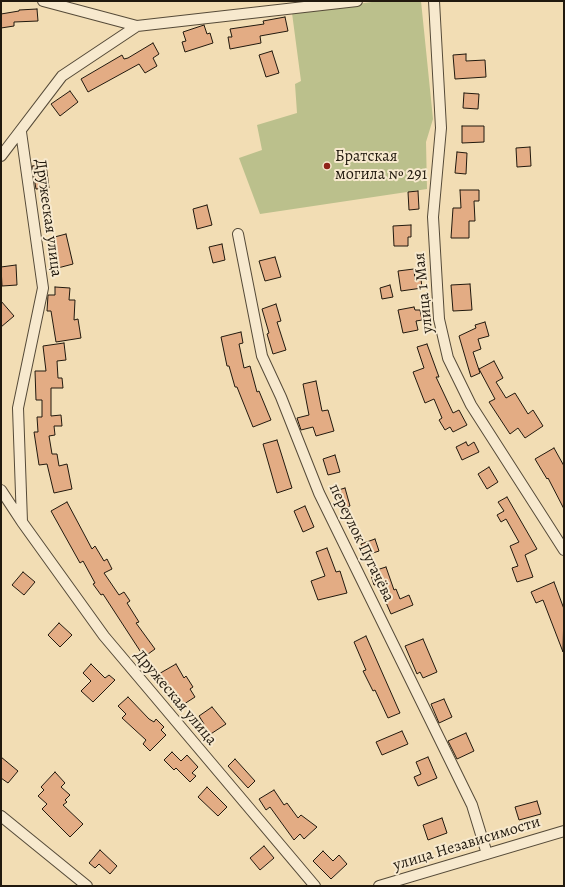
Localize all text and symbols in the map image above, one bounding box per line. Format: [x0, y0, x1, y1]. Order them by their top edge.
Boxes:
place label: Братская могила № 291 [335, 147, 427, 185]
street label: Дружеская улица [30, 158, 66, 278]
marker: Братская могила № 291 [322, 161, 332, 171]
street label: улица 1 Мая [410, 252, 438, 334]
street label: переулок Пугачёва [324, 481, 398, 605]
street label: Дружеская улица [130, 646, 220, 750]
street label: улица Независимости [391, 812, 543, 876]

